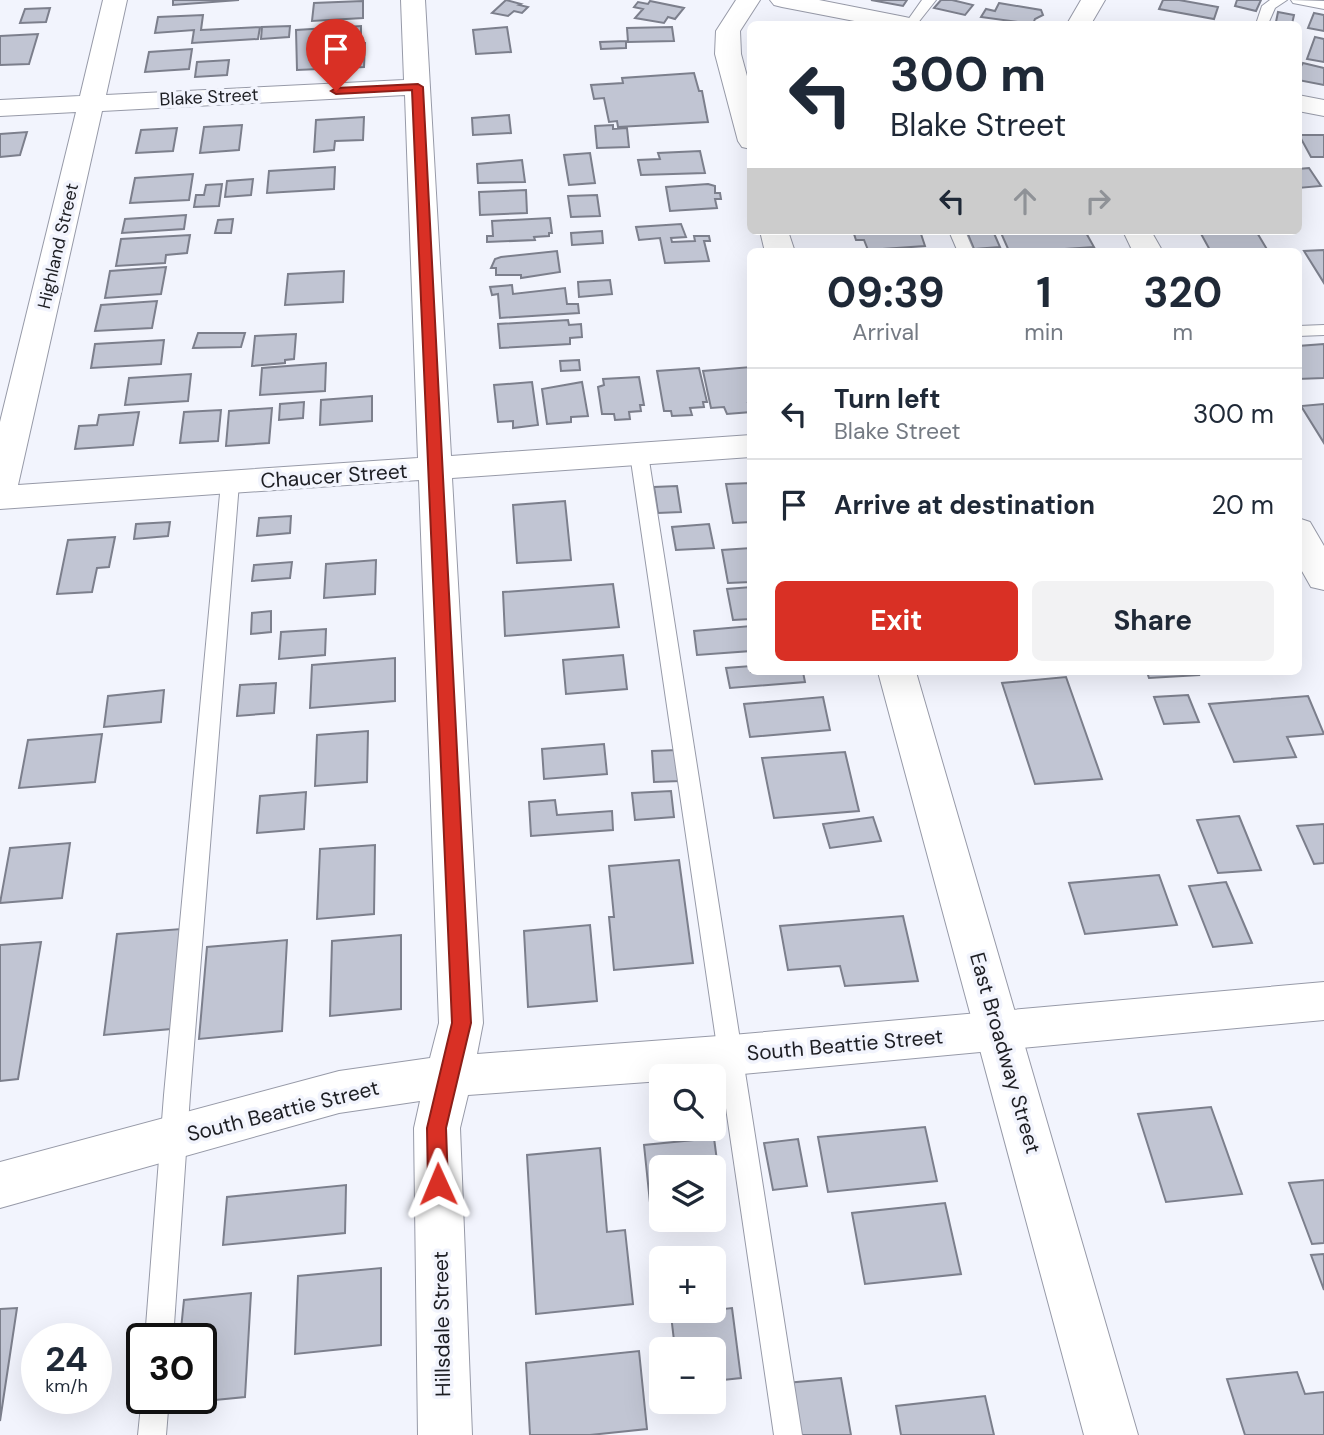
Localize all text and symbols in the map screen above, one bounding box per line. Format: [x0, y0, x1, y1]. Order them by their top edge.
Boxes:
pin [306, 19, 366, 91]
icon: arrive [317, 30, 355, 68]
text: 300 m [890, 42, 1046, 106]
icon: left [775, 49, 866, 140]
street label: Blake Street [159, 82, 259, 112]
text: Blake Street [890, 104, 1066, 146]
street label: Highland Street [32, 181, 84, 311]
icon: left [933, 182, 971, 220]
icon: ahead [1006, 182, 1044, 220]
icon: right [1079, 182, 1117, 220]
text: 09:39 [827, 265, 945, 320]
text: 1 [1036, 265, 1052, 320]
text: 320 [1143, 265, 1222, 320]
text: Arrival [852, 317, 919, 347]
text: min [1024, 317, 1064, 347]
text: m [1173, 317, 1193, 347]
text: Turn left [834, 382, 941, 416]
icon: left [775, 395, 813, 433]
text: 300 m [1193, 397, 1274, 431]
text: Blake Street [834, 416, 961, 446]
street label: Chaucer Street [259, 457, 409, 495]
icon: arrive [775, 486, 813, 524]
text: Arrive at destination [834, 488, 1095, 522]
text: 20 m [1211, 488, 1274, 522]
button: Exit [775, 581, 1018, 661]
button: Share [1032, 581, 1274, 661]
street label: East Broadway Street [963, 949, 1047, 1157]
street label: South Beattie Street [746, 1022, 944, 1068]
map controls [649, 1064, 726, 1414]
button: search [649, 1064, 726, 1141]
street label: South Beattie Street [184, 1074, 382, 1148]
position arrow [401, 1147, 475, 1221]
button: layers [649, 1155, 726, 1232]
button: + [649, 1246, 726, 1323]
street label: Hillsdale Street [427, 1251, 457, 1397]
speed limit sign: 30 [126, 1323, 217, 1414]
text: 24 [45, 1336, 88, 1382]
button: − [649, 1337, 726, 1414]
text: km/h [45, 1374, 88, 1398]

